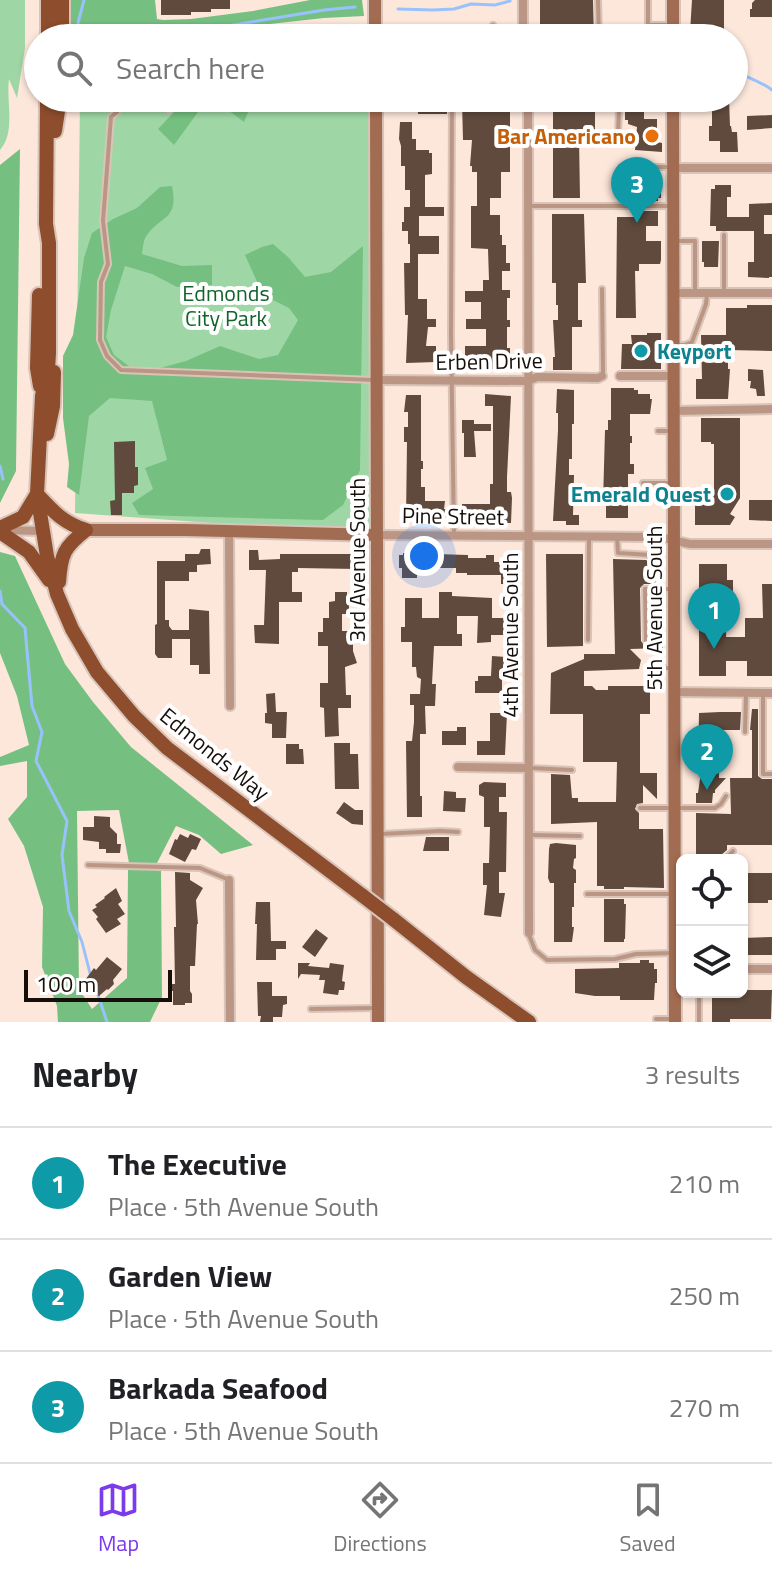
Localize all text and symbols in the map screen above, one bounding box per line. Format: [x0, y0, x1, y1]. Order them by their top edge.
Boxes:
search box [24, 24, 748, 112]
text: Search here [116, 45, 265, 91]
icon: search [52, 46, 96, 90]
place label: Bar Americano [497, 119, 636, 153]
marker: Bar Americano [643, 127, 661, 145]
pin: 3 [611, 157, 663, 223]
park label: Edmonds City Park [182, 276, 270, 335]
place label: Keyport [657, 334, 732, 368]
marker: Keyport [632, 342, 650, 360]
street label: Erben Drive [435, 343, 543, 379]
place label: Emerald Quest [571, 477, 711, 511]
street label: 3rd Avenue South [340, 478, 374, 642]
marker: Emerald Quest [718, 485, 736, 503]
street label: Pine Street [402, 498, 505, 534]
street label: 5th Avenue South [637, 525, 671, 691]
your location [404, 536, 444, 576]
street label: 4th Avenue South [493, 552, 527, 718]
pin: 1 [688, 583, 740, 649]
street label: Edmonds Way [153, 699, 278, 809]
pin: 2 [681, 724, 733, 790]
map controls [676, 854, 748, 998]
button: locate [676, 854, 748, 926]
button: layers [676, 926, 748, 998]
scale bar [24, 966, 172, 1002]
text: 100 m [36, 967, 96, 1001]
text: Nearby [32, 1048, 138, 1100]
text: 3 results [645, 1055, 740, 1094]
text: The Executive [108, 1141, 287, 1187]
text: 1 [51, 1164, 65, 1203]
text: 210 m [669, 1164, 740, 1203]
text: Place · 5th Avenue South [108, 1187, 379, 1226]
text: Garden View [108, 1253, 272, 1299]
text: 2 [51, 1276, 65, 1315]
text: 250 m [669, 1276, 740, 1315]
text: Place · 5th Avenue South [108, 1299, 379, 1338]
text: Barkada Seafood [108, 1365, 328, 1411]
text: 3 [51, 1388, 65, 1427]
text: 270 m [669, 1388, 740, 1427]
text: Place · 5th Avenue South [108, 1411, 379, 1450]
tab: Map [96, 1478, 140, 1560]
tab: Directions [333, 1478, 427, 1560]
tab: Saved [620, 1478, 676, 1560]

